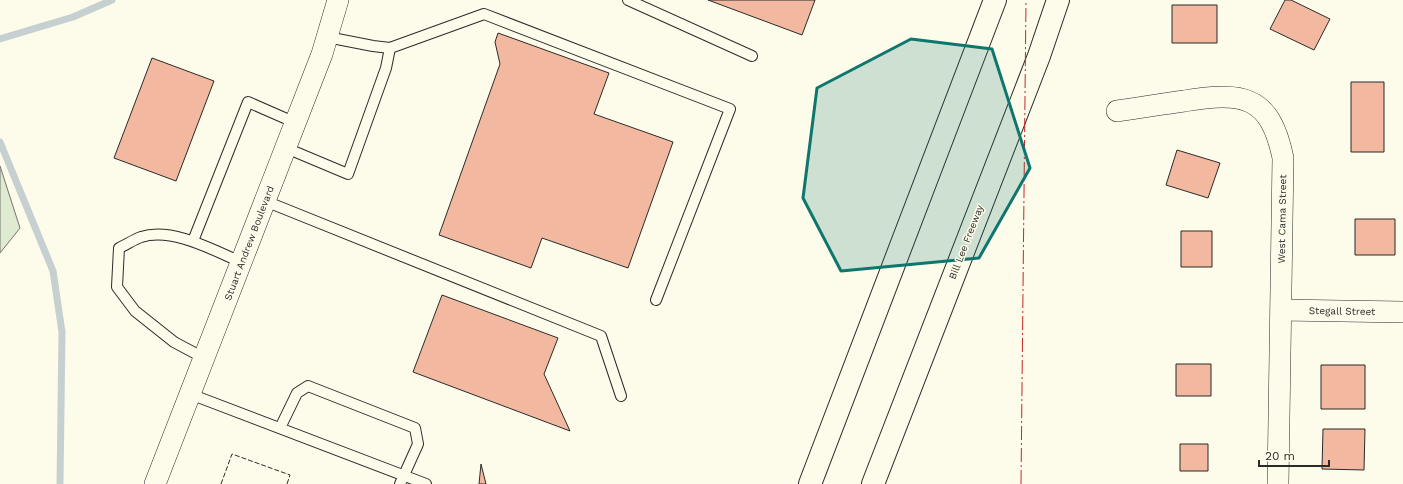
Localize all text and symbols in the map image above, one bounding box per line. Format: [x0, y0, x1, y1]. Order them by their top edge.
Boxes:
street label: West Cama Street [1276, 174, 1288, 264]
street label: Stuart Andrew Boulevard [222, 184, 276, 302]
street label: Bill Lee Freeway [947, 202, 986, 281]
street label: Stegall Street [1309, 305, 1376, 317]
scale bar [1259, 442, 1329, 468]
text: 20 m [1265, 449, 1295, 463]

